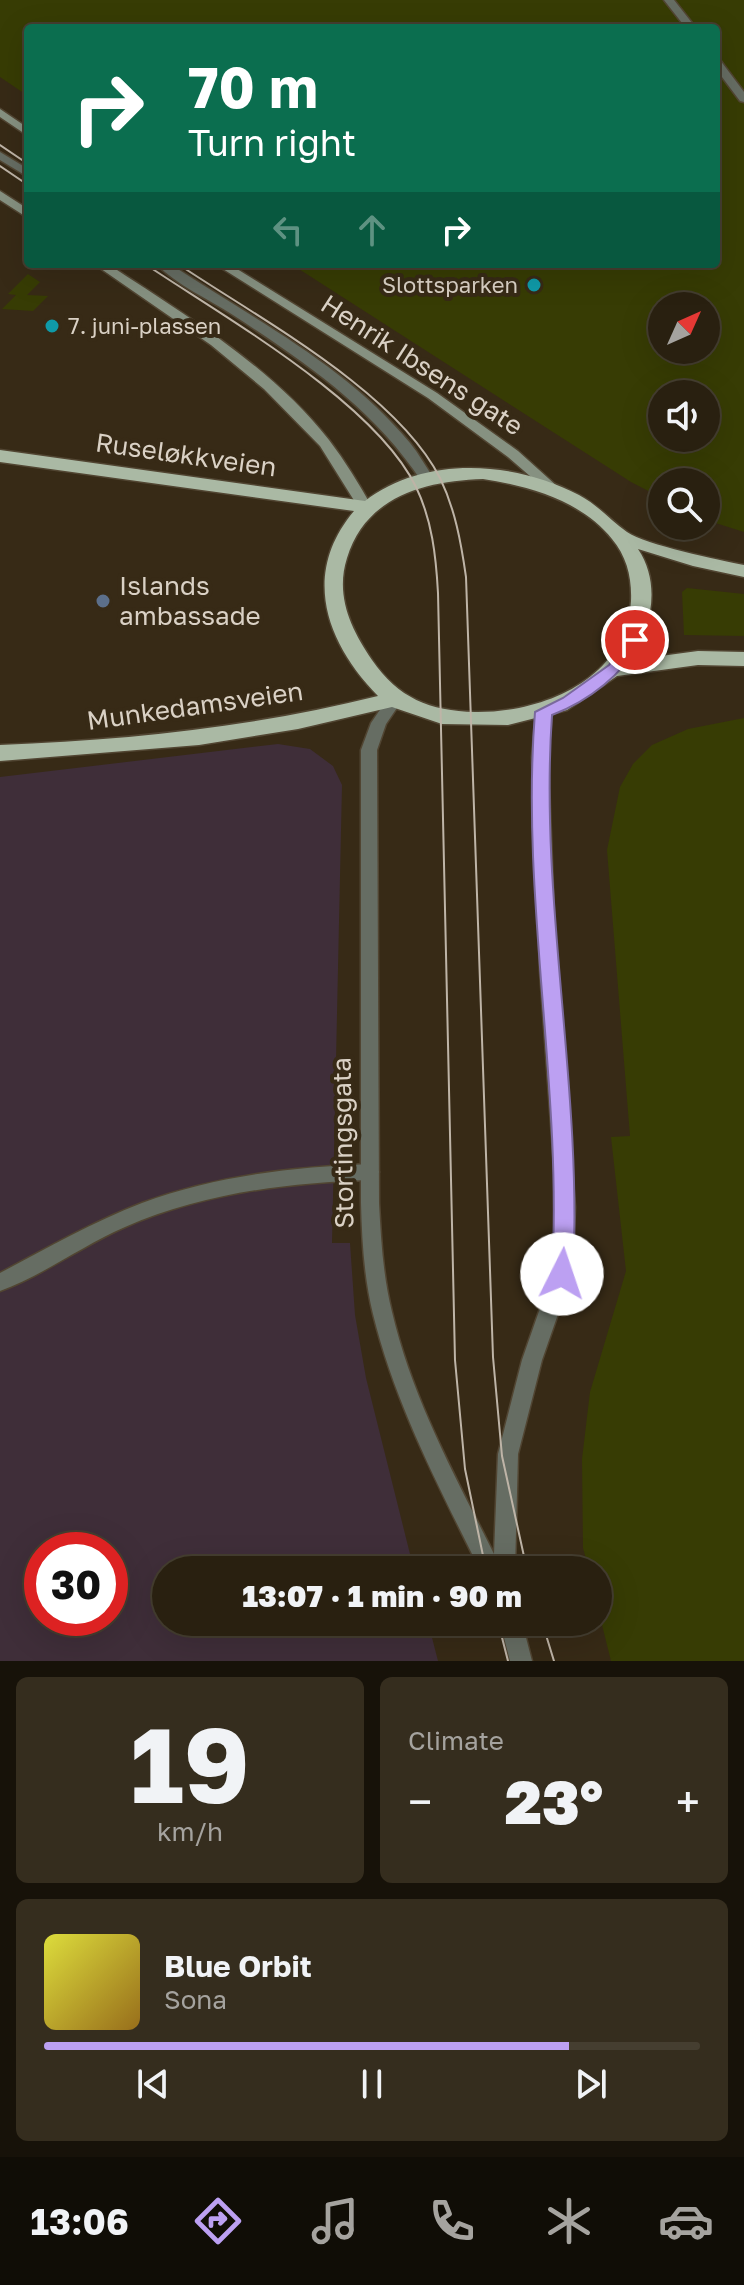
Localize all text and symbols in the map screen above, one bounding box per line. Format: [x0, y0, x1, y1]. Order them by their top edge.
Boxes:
text: 70 m [188, 53, 318, 120]
icon: right [56, 56, 160, 160]
text: Turn right [188, 121, 356, 164]
icon: left [266, 208, 310, 252]
icon: ahead [350, 208, 394, 252]
icon: right [434, 208, 478, 252]
place label: Slottsparken [382, 271, 518, 298]
marker: Slottsparken [525, 276, 543, 294]
street label: Henrik Ibsens gate [316, 288, 529, 441]
north arrow [648, 292, 720, 364]
map controls [648, 292, 720, 540]
place label: 7. juni-plassen [68, 312, 221, 339]
marker: 7. juni-plassen [43, 317, 61, 335]
button: sound [648, 380, 720, 452]
street label: Ruseløkkveien [94, 426, 278, 483]
button: search [648, 468, 720, 540]
place label: Islands ambassade [119, 570, 261, 631]
marker: Islands ambassade [94, 592, 112, 610]
pin [601, 606, 669, 674]
icon: arrive [613, 618, 657, 662]
street label: Munkedamsveien [85, 675, 305, 736]
street label: Stortingsgata [326, 1057, 359, 1229]
position arrow [520, 1232, 604, 1316]
speed limit sign: 30 [24, 1532, 128, 1636]
text: 13:07 · 1 min · 90 m [242, 1578, 522, 1614]
text: 19 [130, 1701, 250, 1826]
text: Climate [408, 1725, 504, 1756]
text: 23° [505, 1765, 603, 1837]
text: − [408, 1775, 432, 1828]
text: + [676, 1775, 700, 1828]
text: km/h [157, 1816, 223, 1847]
text: Blue Orbit [164, 1948, 312, 1984]
text: Sona [164, 1984, 227, 2015]
icon: previous [131, 2062, 175, 2106]
icon: pause [350, 2062, 394, 2106]
icon: next [569, 2062, 613, 2106]
icon: directions [190, 2193, 246, 2249]
icon: music [307, 2193, 363, 2249]
icon: phone [424, 2193, 480, 2249]
icon: climate [541, 2193, 597, 2249]
icon: car [658, 2193, 714, 2249]
text: 13:06 [30, 2200, 129, 2243]

